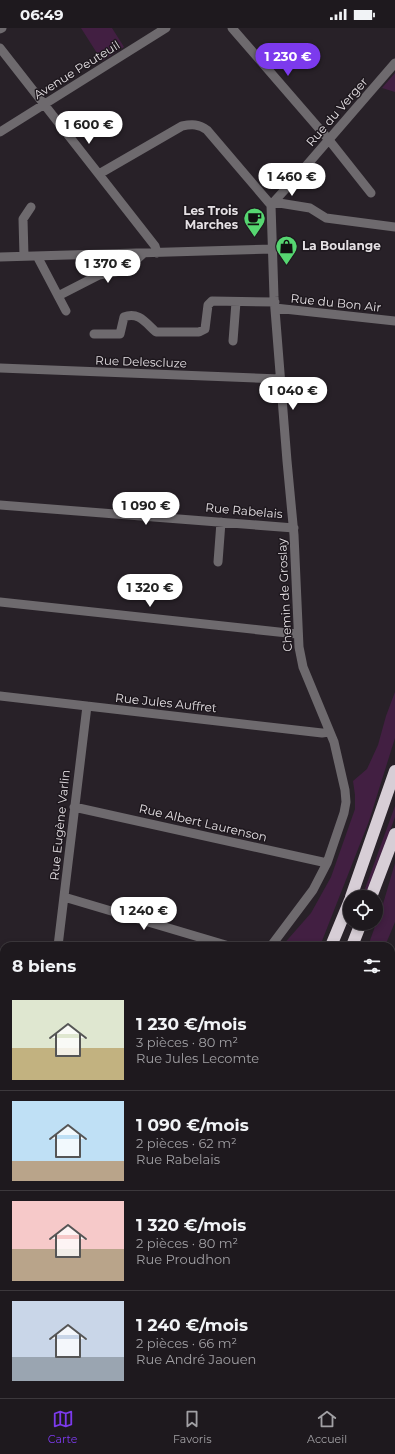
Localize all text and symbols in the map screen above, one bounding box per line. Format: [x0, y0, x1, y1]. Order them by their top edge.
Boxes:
text: 06:49 [20, 5, 64, 24]
street label: Avenue Peuteuil [31, 37, 123, 102]
pin: 1 230 € [251, 43, 325, 77]
text: 1 230 € [264, 48, 312, 64]
street label: Rue du Verger [303, 74, 371, 149]
pin: 1 600 € [52, 111, 126, 145]
text: 1 600 € [65, 116, 113, 132]
pin: 1 460 € [255, 163, 329, 197]
text: 1 460 € [267, 168, 317, 184]
place label: Les Trois Marches [183, 203, 239, 232]
cafe icon: Les Trois Marches [241, 205, 267, 238]
shop icon: La Boulange [273, 233, 299, 266]
place label: La Boulange [302, 238, 381, 253]
pin: 1 370 € [71, 250, 145, 284]
text: 1 370 € [84, 255, 132, 271]
street label: Rue du Bon Air [290, 290, 382, 315]
street label: Rue Delescluze [95, 352, 187, 371]
pin: 1 040 € [256, 377, 330, 411]
text: 1 040 € [268, 382, 318, 398]
pin: 1 090 € [109, 492, 183, 526]
text: 1 090 € [122, 497, 170, 513]
street label: Rue Rabelais [205, 500, 283, 521]
street label: Chemin de Groslay [274, 537, 295, 652]
pin: 1 320 € [113, 574, 187, 608]
text: 1 320 € [126, 579, 174, 595]
street label: Rue Jules Auffret [114, 690, 218, 715]
street label: Rue Eugène Varlin [46, 769, 73, 881]
street label: Rue Albert Laurenson [138, 800, 269, 845]
map controls [343, 890, 383, 930]
button: locate [343, 890, 383, 930]
pin: 1 240 € [107, 897, 181, 931]
text: 1 240 € [120, 902, 168, 918]
icon: filters [361, 955, 383, 977]
text: 8 biens [12, 956, 76, 976]
text: 1 230 €/mois [136, 1014, 246, 1034]
icon: home [44, 1016, 92, 1064]
text: 3 pièces · 80 m² [136, 1034, 238, 1050]
text: Rue Jules Lecomte [136, 1050, 259, 1066]
text: 1 090 €/mois [136, 1115, 249, 1135]
icon: home [44, 1117, 92, 1165]
text: 2 pièces · 62 m² [136, 1135, 237, 1151]
text: Rue Rabelais [136, 1151, 220, 1167]
text: 1 320 €/mois [136, 1215, 246, 1235]
icon: home [44, 1217, 92, 1265]
text: 2 pièces · 80 m² [136, 1235, 238, 1251]
text: Rue Proudhon [136, 1251, 231, 1267]
text: 1 240 €/mois [136, 1315, 248, 1335]
icon: home [44, 1317, 92, 1365]
text: 2 pièces · 66 m² [136, 1335, 237, 1351]
text: Rue André Jaouen [136, 1351, 256, 1367]
tab: Carte [48, 1408, 77, 1446]
tab: Favoris [173, 1408, 212, 1446]
tab: Accueil [307, 1408, 347, 1446]

